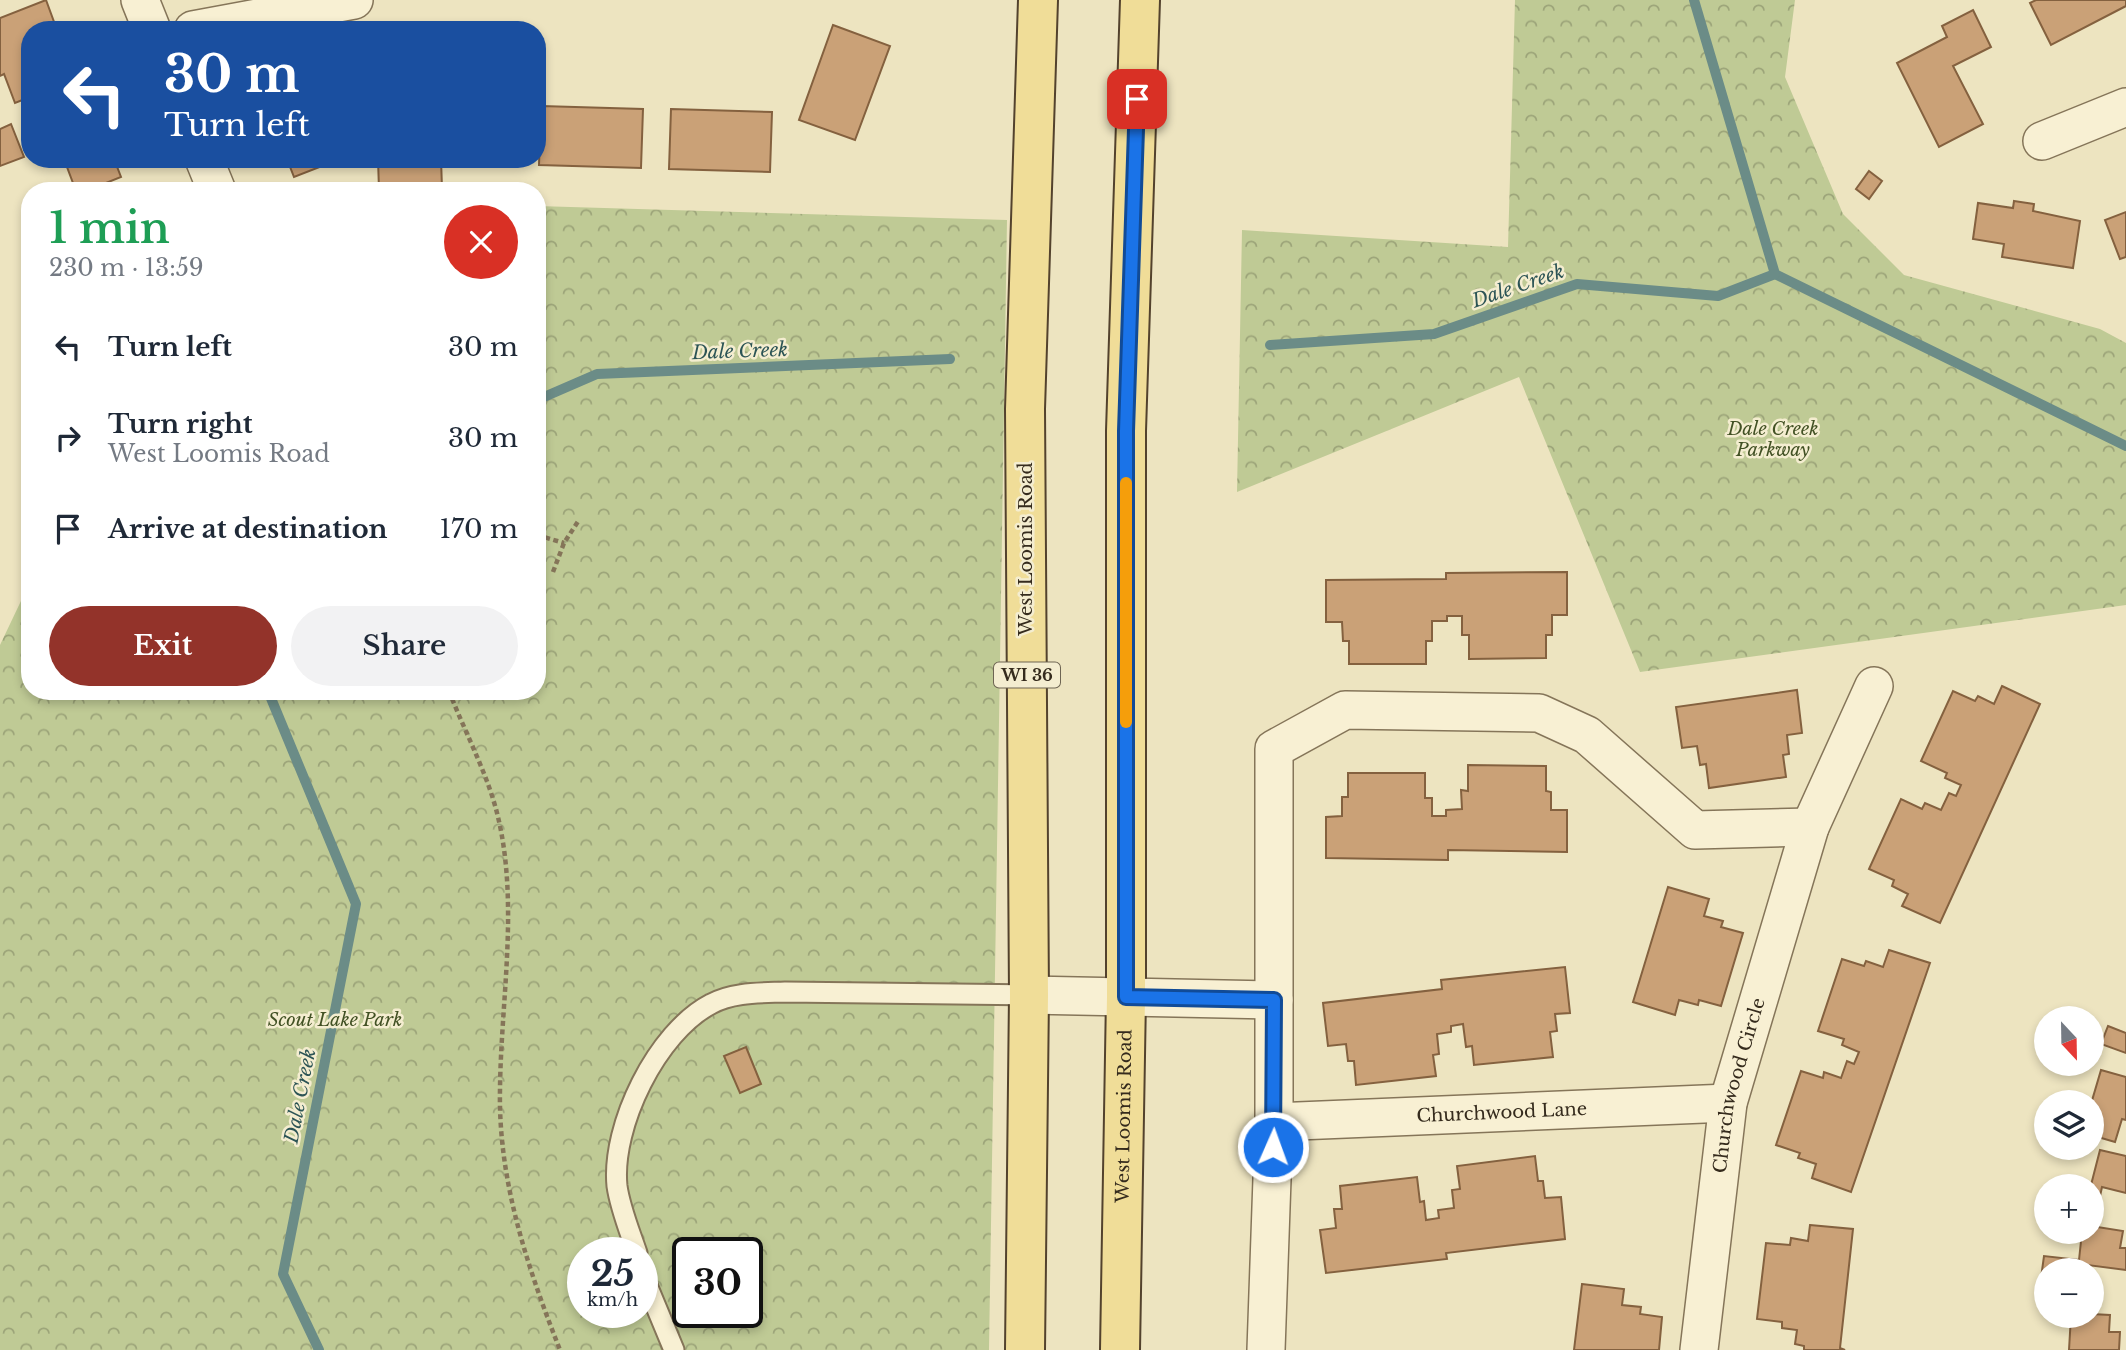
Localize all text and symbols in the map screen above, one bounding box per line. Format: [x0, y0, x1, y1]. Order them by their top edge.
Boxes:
text: 30 m [164, 44, 299, 105]
icon: left [49, 49, 140, 140]
pin [1107, 69, 1167, 129]
icon: arrive [1118, 80, 1156, 118]
text: Turn left [164, 105, 310, 145]
text: 1 min [49, 202, 170, 254]
button: close [444, 205, 518, 279]
text: 230 m · 13:59 [49, 254, 204, 282]
water label: Dale Creek [1468, 260, 1567, 313]
icon: left [49, 328, 87, 366]
text: Turn left [108, 331, 232, 363]
text: 30 m [448, 331, 518, 363]
water label: Dale Creek [691, 338, 788, 364]
text: Turn right [108, 408, 253, 440]
park label: Dale Creek Parkway [1727, 418, 1818, 461]
icon: right [49, 419, 87, 457]
text: 30 m [448, 422, 518, 454]
text: West Loomis Road [108, 440, 330, 468]
street label: West Loomis Road [1015, 462, 1037, 637]
icon: arrive [49, 510, 87, 548]
text: Arrive at destination [108, 513, 388, 545]
text: 170 m [439, 513, 518, 545]
button: Exit [49, 606, 277, 686]
button: Share [291, 606, 518, 686]
road number: WI 36 [994, 662, 1060, 688]
street label: Churchwood Circle [1709, 995, 1770, 1174]
north arrow [2034, 1006, 2104, 1076]
map controls [2034, 1006, 2104, 1328]
park label: Scout Lake Park [268, 1009, 402, 1031]
street label: West Loomis Road [1111, 1029, 1136, 1204]
water label: Dale Creek [279, 1047, 320, 1146]
button: layers [2034, 1090, 2104, 1160]
street label: Churchwood Lane [1416, 1098, 1588, 1127]
position arrow [1236, 1110, 1310, 1184]
button: + [2034, 1174, 2104, 1244]
speed limit sign: 30 [672, 1237, 763, 1328]
text: 25 [591, 1252, 634, 1295]
button: − [2034, 1258, 2104, 1328]
text: km/h [587, 1289, 638, 1311]

